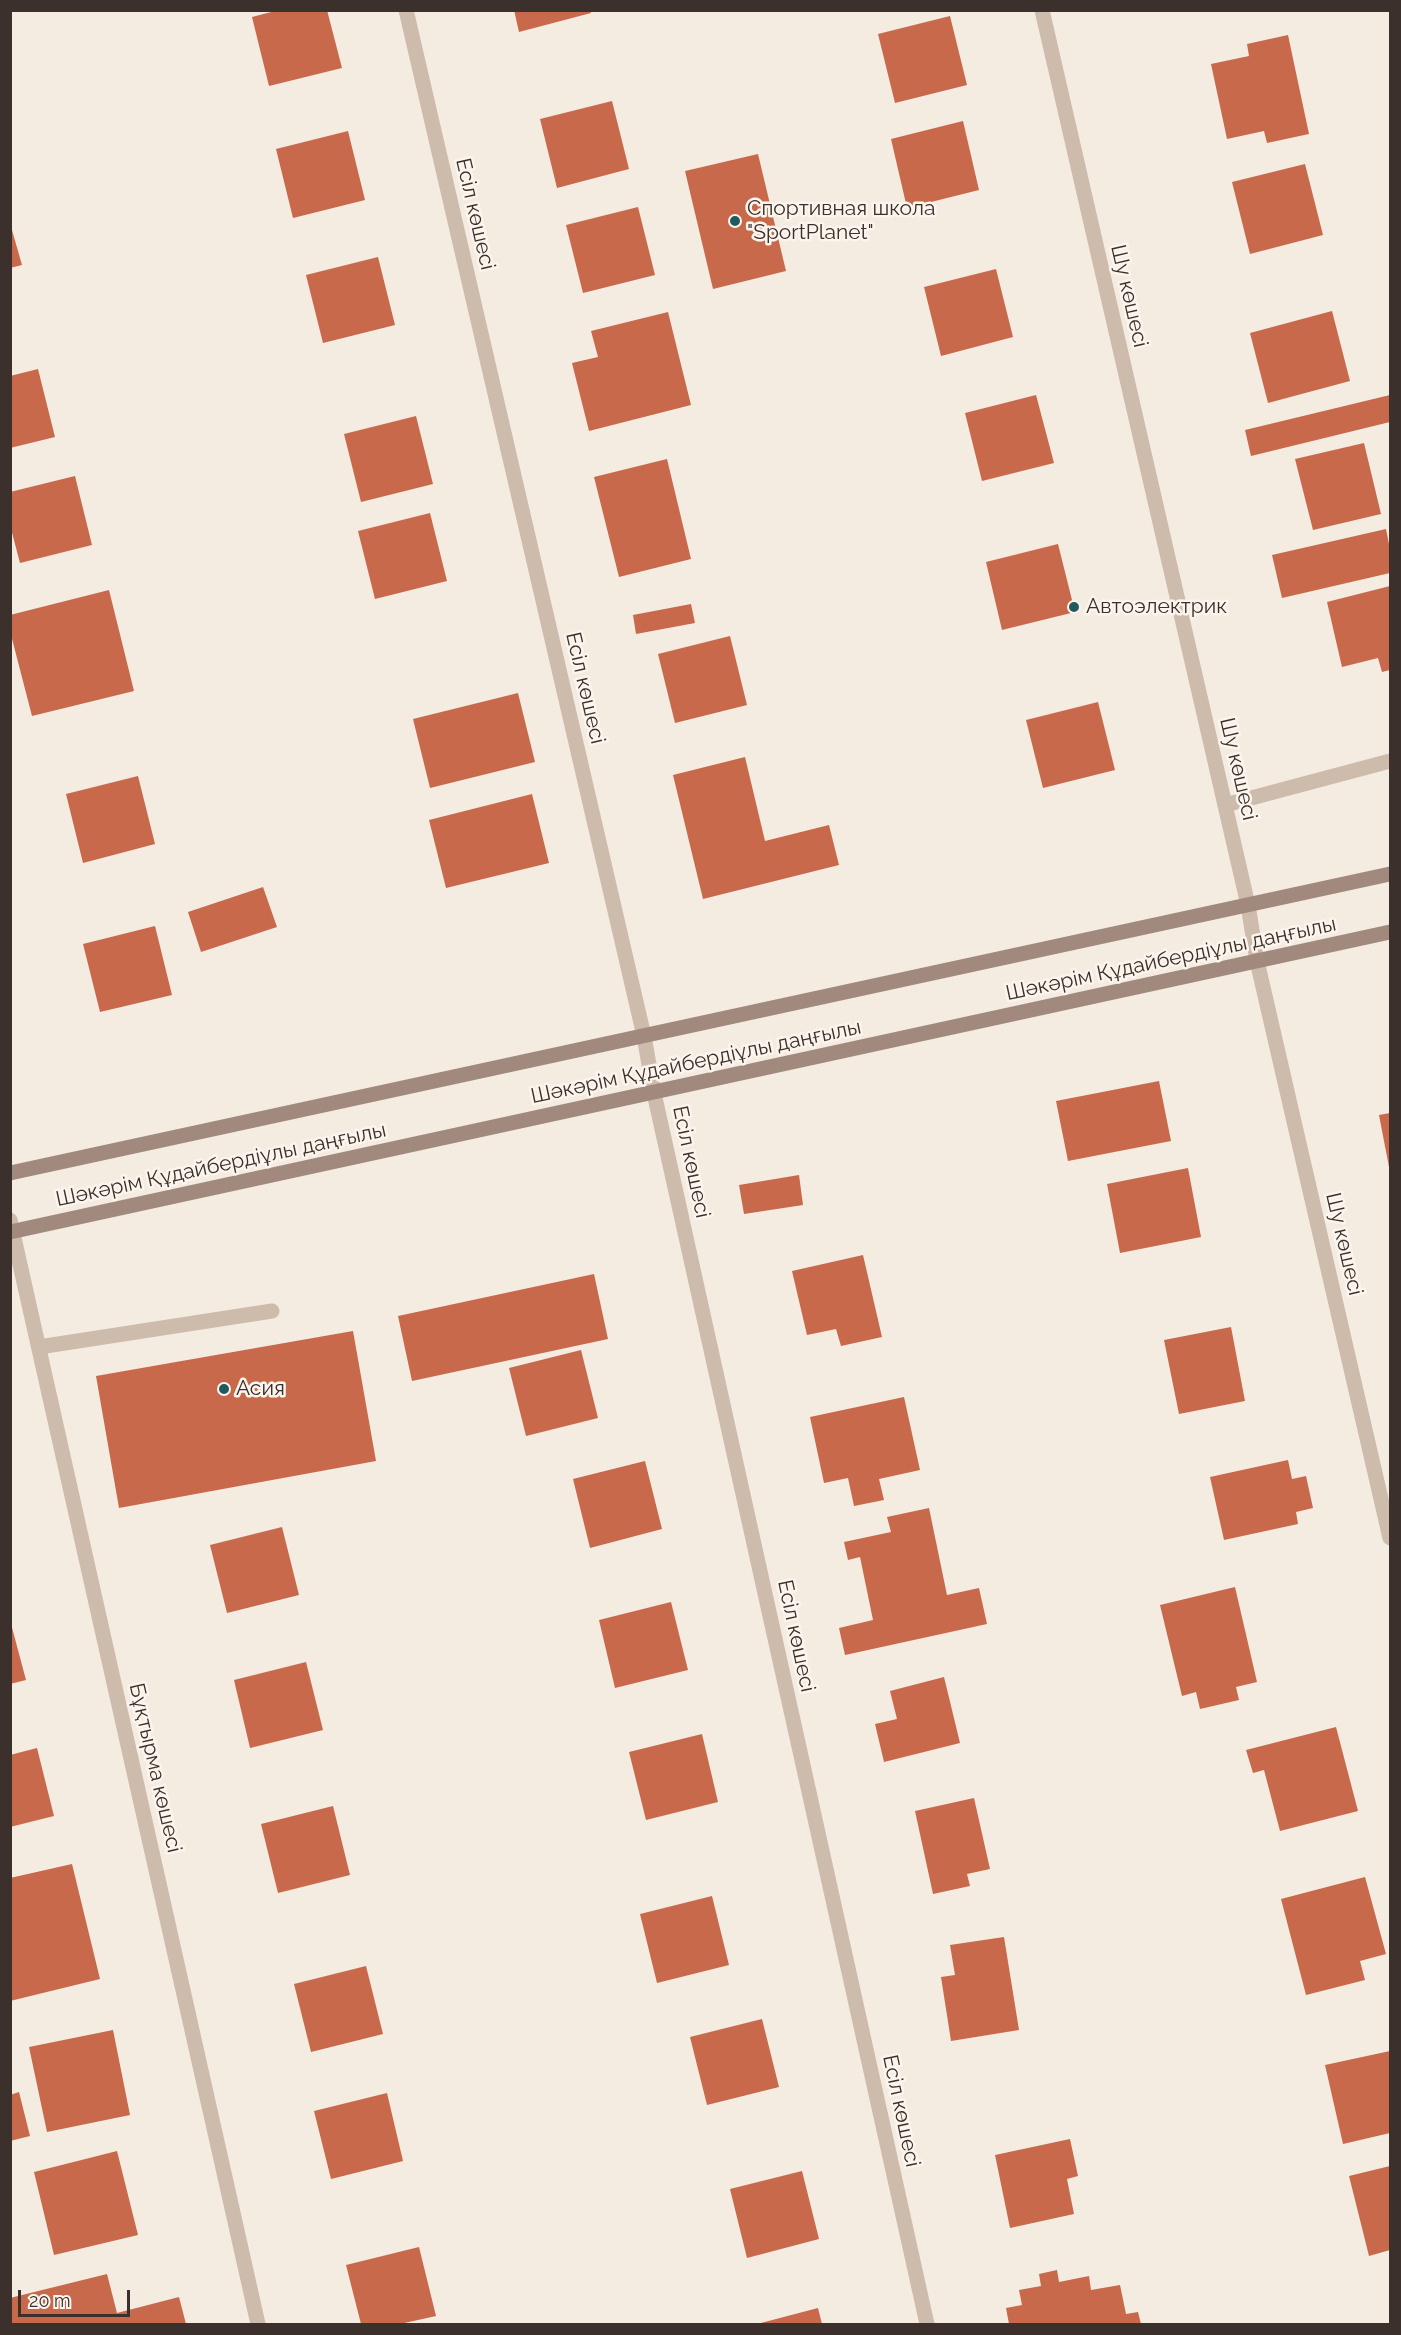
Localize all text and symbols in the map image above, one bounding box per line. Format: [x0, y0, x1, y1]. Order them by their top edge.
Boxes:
street label: Есіл көшесі [450, 156, 500, 272]
place label: Спортивная школа "SportPlanet" [747, 196, 935, 246]
marker: Спортивная школа "SportPlanet" [728, 214, 742, 228]
street label: Шу көшесі [1105, 242, 1153, 350]
place label: Автоэлектрик [1086, 594, 1227, 620]
marker: Автоэлектрик [1067, 600, 1081, 614]
street label: Есіл көшесі [560, 630, 610, 746]
street label: Шу көшесі [1214, 715, 1262, 823]
street label: Шәкәрім Құдайбердіұлы даңғылы [1004, 912, 1338, 1006]
street label: Шәкәрім Құдайбердіұлы даңғылы [529, 1015, 863, 1109]
street label: Есіл көшесі [667, 1104, 715, 1220]
street label: Шәкәрім Құдайбердіұлы даңғылы [54, 1118, 388, 1212]
street label: Шу көшесі [1320, 1190, 1368, 1298]
place label: Асия [236, 1376, 285, 1402]
marker: Асия [217, 1382, 231, 1396]
street label: Есіл көшесі [772, 1578, 820, 1694]
street label: Бұқтырма көшесі [123, 1681, 187, 1855]
street label: Есіл көшесі [877, 2053, 925, 2169]
scale bar [21, 2278, 134, 2316]
text: 20 m [29, 2290, 71, 2311]

